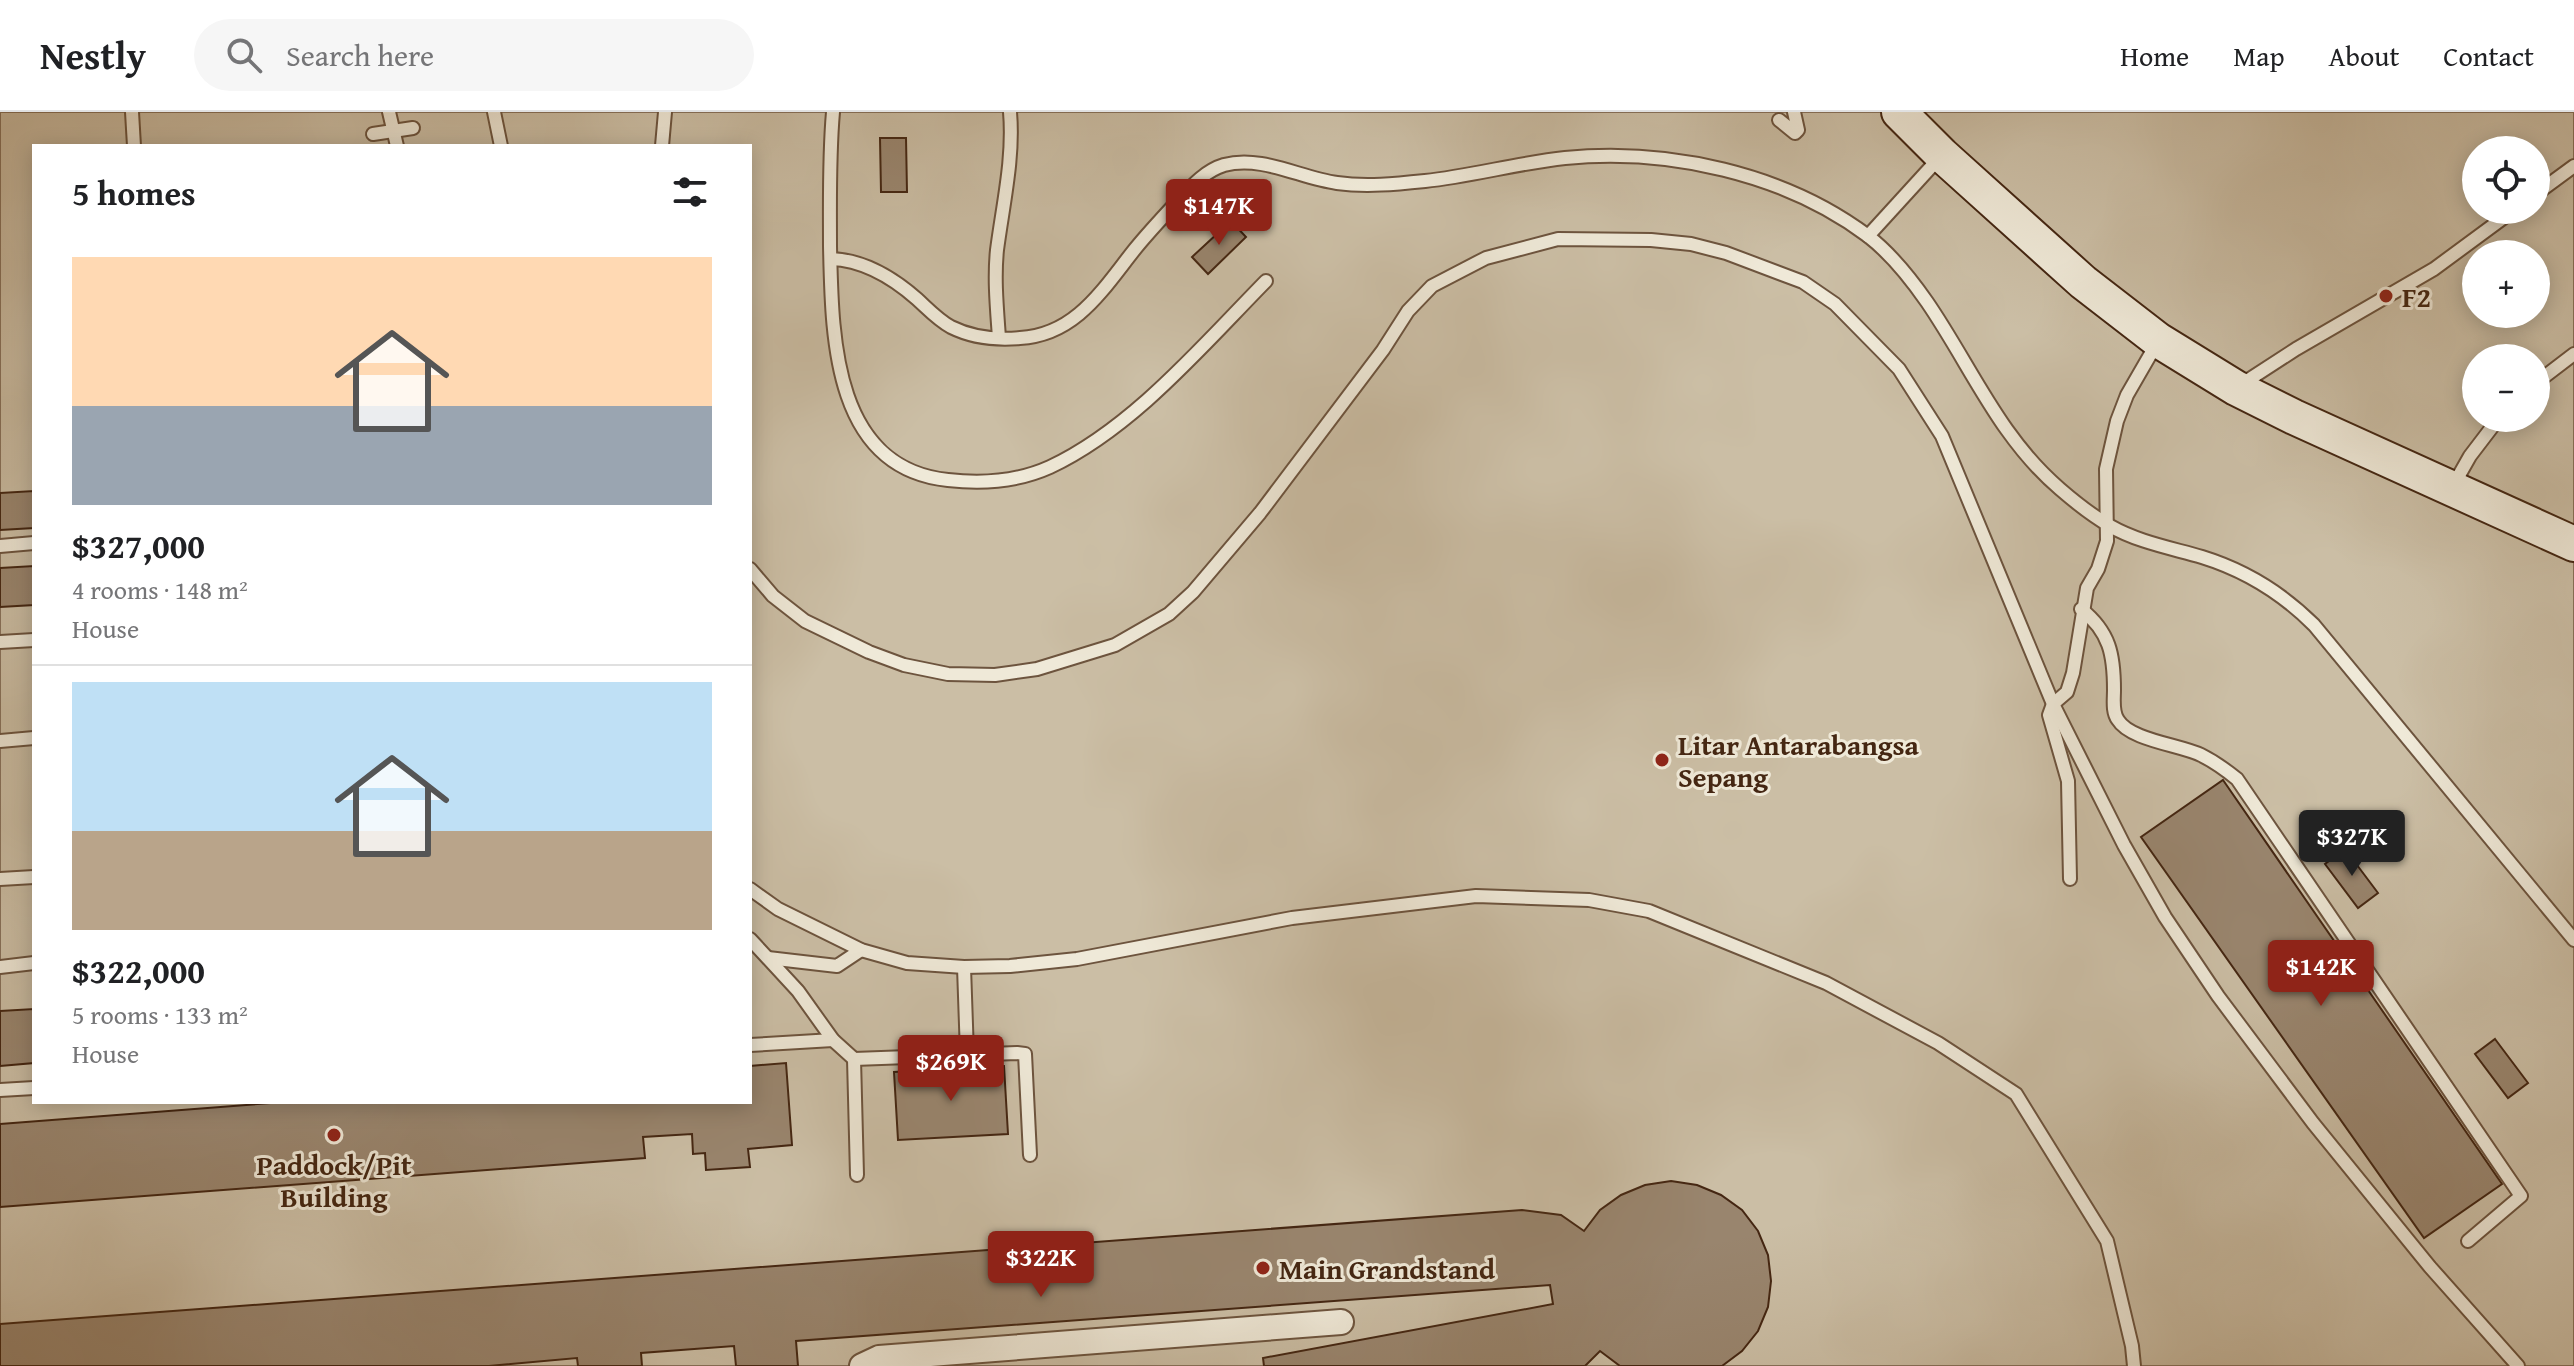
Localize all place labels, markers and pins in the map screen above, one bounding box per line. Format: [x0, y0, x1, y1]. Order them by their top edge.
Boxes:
pin: $147K [1163, 179, 1275, 247]
place label: F2 [2402, 276, 2431, 317]
marker: F2 [2377, 287, 2395, 305]
place label: Litar Antarabangsa Sepang [1678, 724, 1920, 797]
marker: Litar Antarabangsa Sepang [1653, 751, 1671, 769]
pin: $327K [2296, 810, 2408, 878]
pin: $142K [2265, 940, 2377, 1008]
pin: $269K [895, 1035, 1007, 1103]
marker: Paddock/Pit Building [325, 1126, 343, 1144]
place label: Paddock/Pit Building [256, 1144, 412, 1217]
pin: $322K [985, 1231, 1097, 1299]
place label: Main Grandstand [1279, 1248, 1496, 1289]
marker: Main Grandstand [1254, 1259, 1272, 1277]

